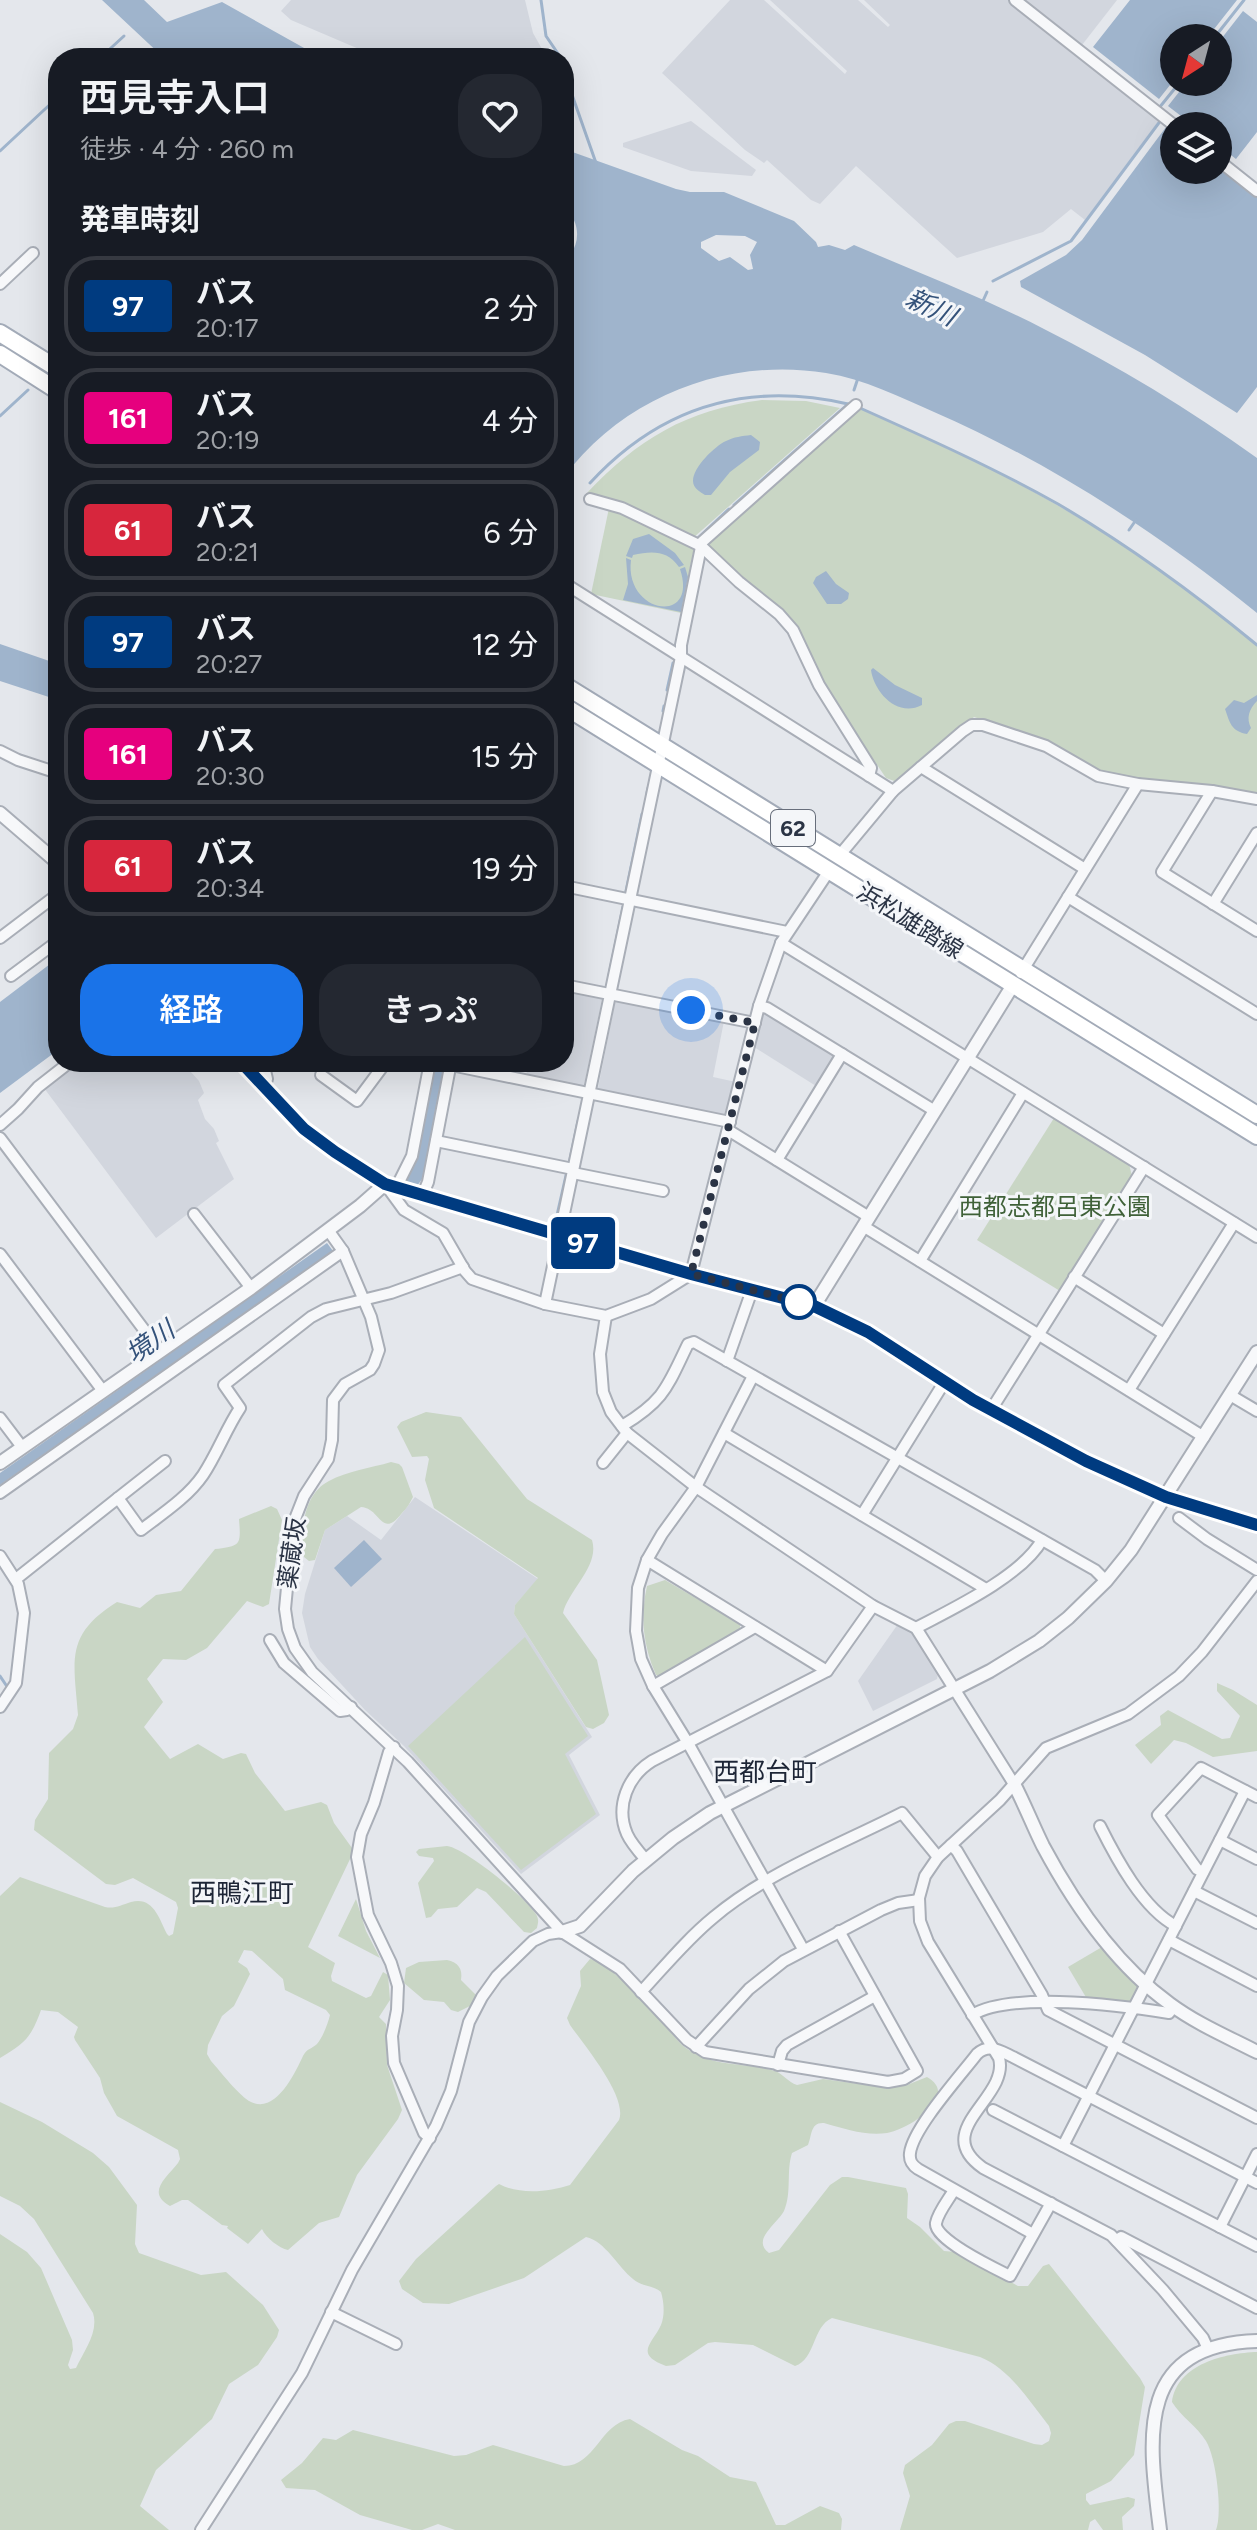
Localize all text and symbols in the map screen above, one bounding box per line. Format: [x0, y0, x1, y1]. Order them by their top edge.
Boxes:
north arrow [1160, 24, 1232, 96]
map controls [1160, 24, 1232, 184]
button: heart [458, 74, 542, 158]
text: 西見寺入口 [80, 75, 270, 121]
button: layers [1160, 112, 1232, 184]
text: 徒歩 · 4 分 · 260 m [80, 133, 294, 165]
text: 発車時刻 [80, 201, 200, 238]
text: バス [196, 274, 256, 311]
water label: 新川 [901, 282, 964, 334]
text: 97 [112, 289, 144, 323]
text: 2 分 [484, 290, 538, 327]
text: 20:17 [196, 312, 258, 344]
text: バス [196, 386, 256, 423]
text: 161 [108, 401, 148, 435]
text: 4 分 [482, 402, 538, 439]
text: 20:19 [196, 424, 259, 456]
text: バス [196, 498, 256, 535]
text: 61 [114, 513, 142, 547]
text: 6 分 [484, 514, 538, 551]
text: 20:21 [196, 536, 259, 568]
text: バス [196, 610, 256, 647]
text: 97 [112, 625, 144, 659]
text: 12 分 [471, 626, 538, 663]
text: 20:27 [196, 648, 262, 680]
text: バス [196, 722, 256, 759]
text: 161 [108, 737, 148, 771]
text: 15 分 [471, 738, 538, 775]
text: 20:30 [196, 760, 265, 792]
road number: 62 [771, 810, 815, 846]
text: バス [196, 834, 256, 871]
text: 61 [114, 849, 142, 883]
text: 19 分 [471, 850, 538, 887]
text: 20:34 [196, 872, 264, 904]
street label: 浜松雄踏線 [852, 876, 969, 965]
button: 経路 [80, 964, 303, 1056]
button: きっぷ [319, 964, 542, 1056]
your location [671, 990, 711, 1030]
park label: 西都志都呂東公園 [959, 1192, 1151, 1221]
line badge: 97 [547, 1217, 619, 1269]
text: 97 [567, 1226, 599, 1260]
unlabelled marker [782, 1285, 816, 1319]
water label: 境川 [120, 1312, 183, 1370]
street label: 薬蔵坂 [272, 1515, 311, 1591]
district label: 西都台町 [713, 1756, 817, 1788]
district label: 西鴨江町 [190, 1877, 294, 1909]

